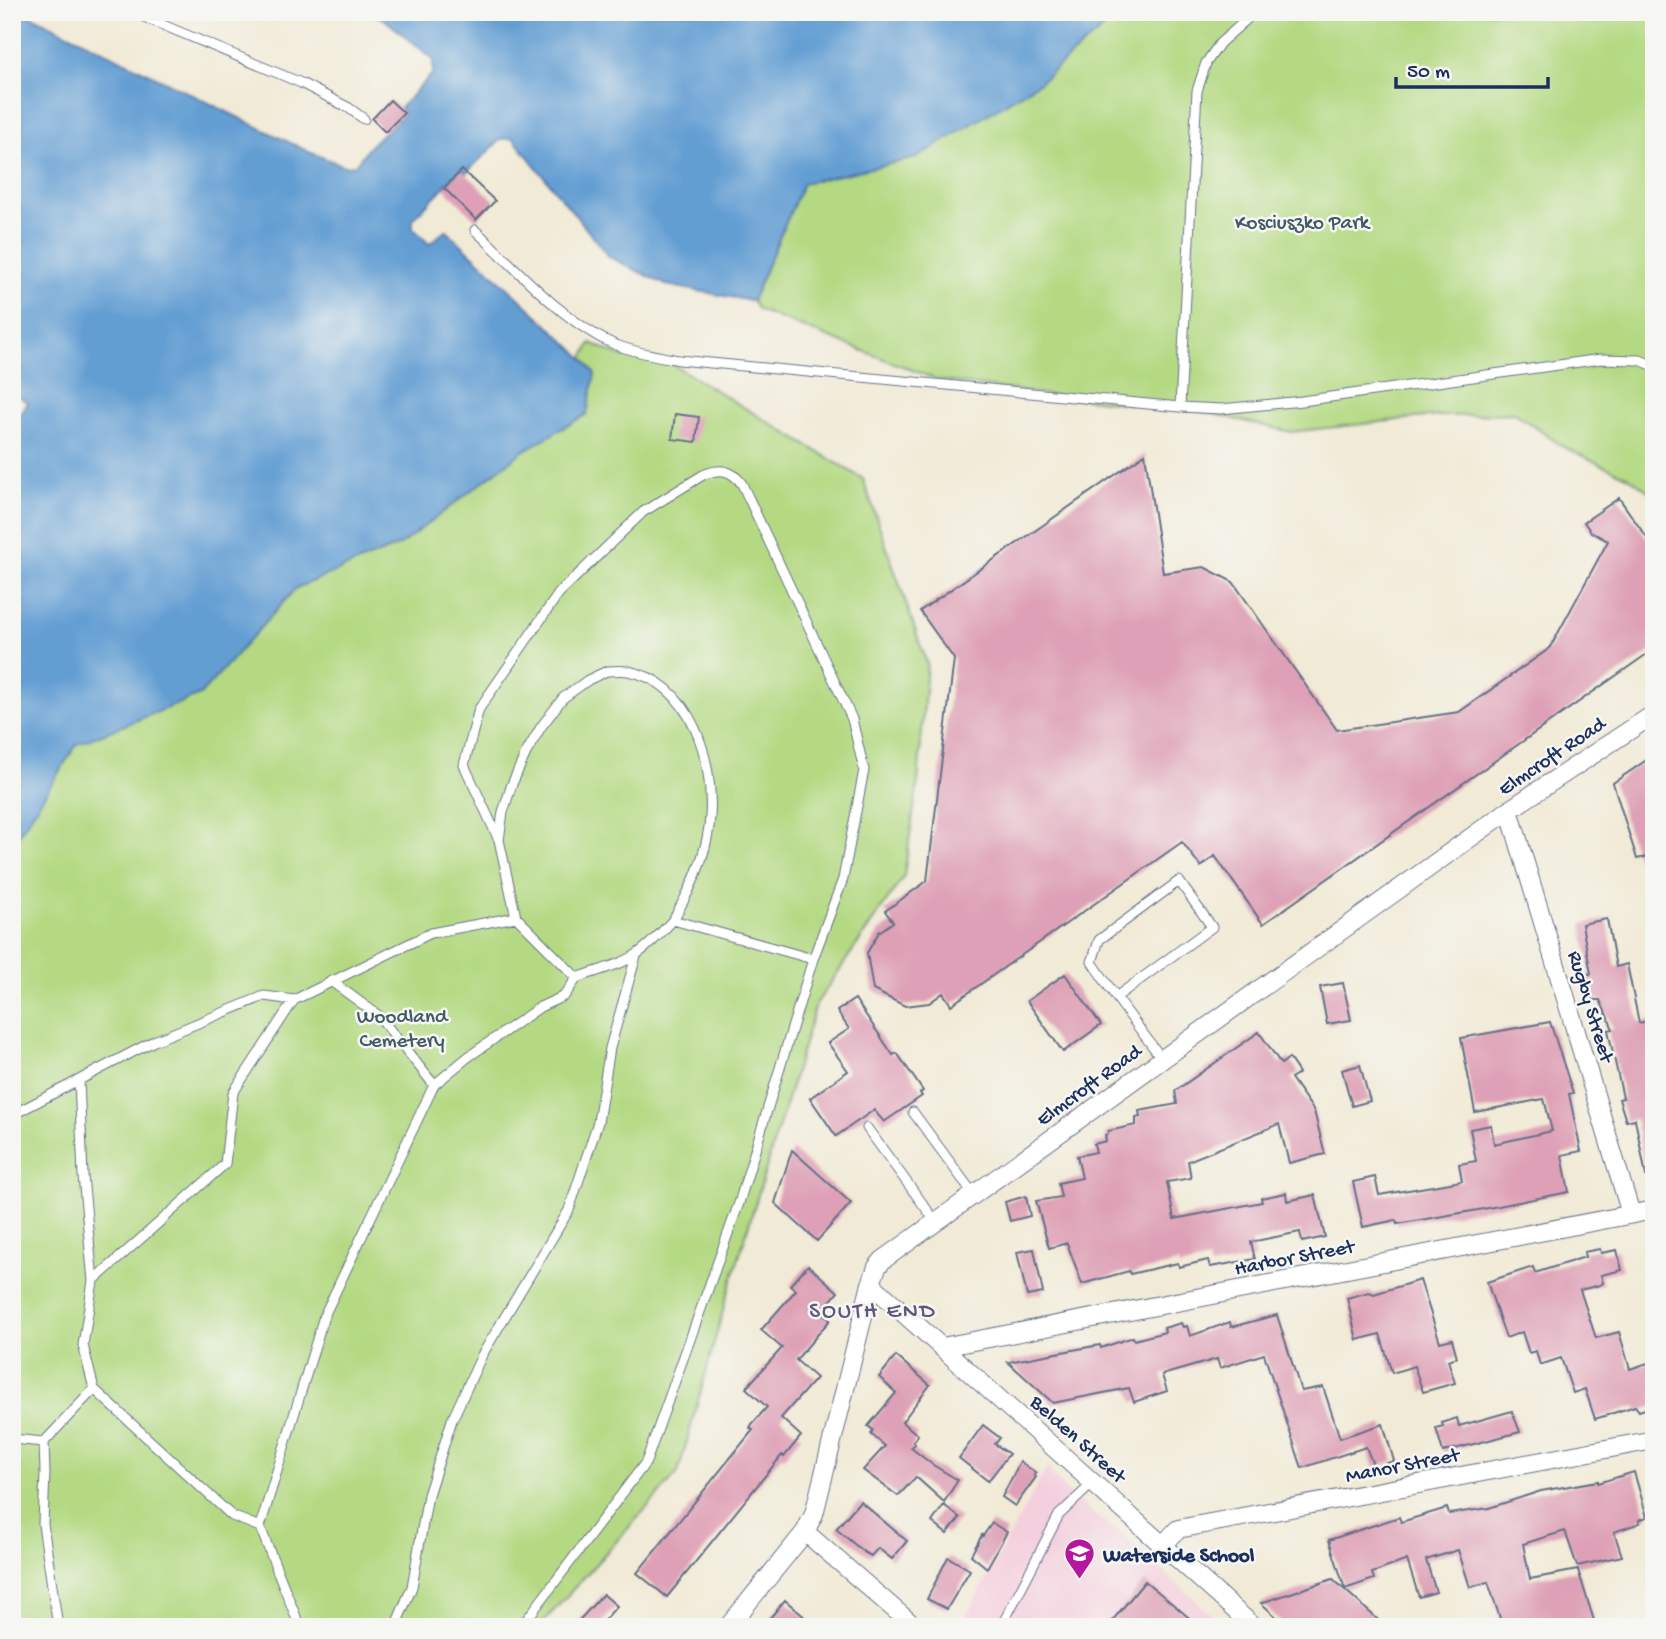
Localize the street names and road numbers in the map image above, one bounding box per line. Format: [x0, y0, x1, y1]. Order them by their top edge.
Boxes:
street label: Elmcroft Road [1495, 712, 1613, 803]
street label: Rugby Street [1560, 948, 1618, 1068]
street label: Elmcroft Road [1033, 1039, 1149, 1133]
street label: Harbor Street [1233, 1235, 1359, 1283]
street label: Belden Street [1023, 1390, 1132, 1492]
street label: Manor Street [1344, 1444, 1464, 1491]

